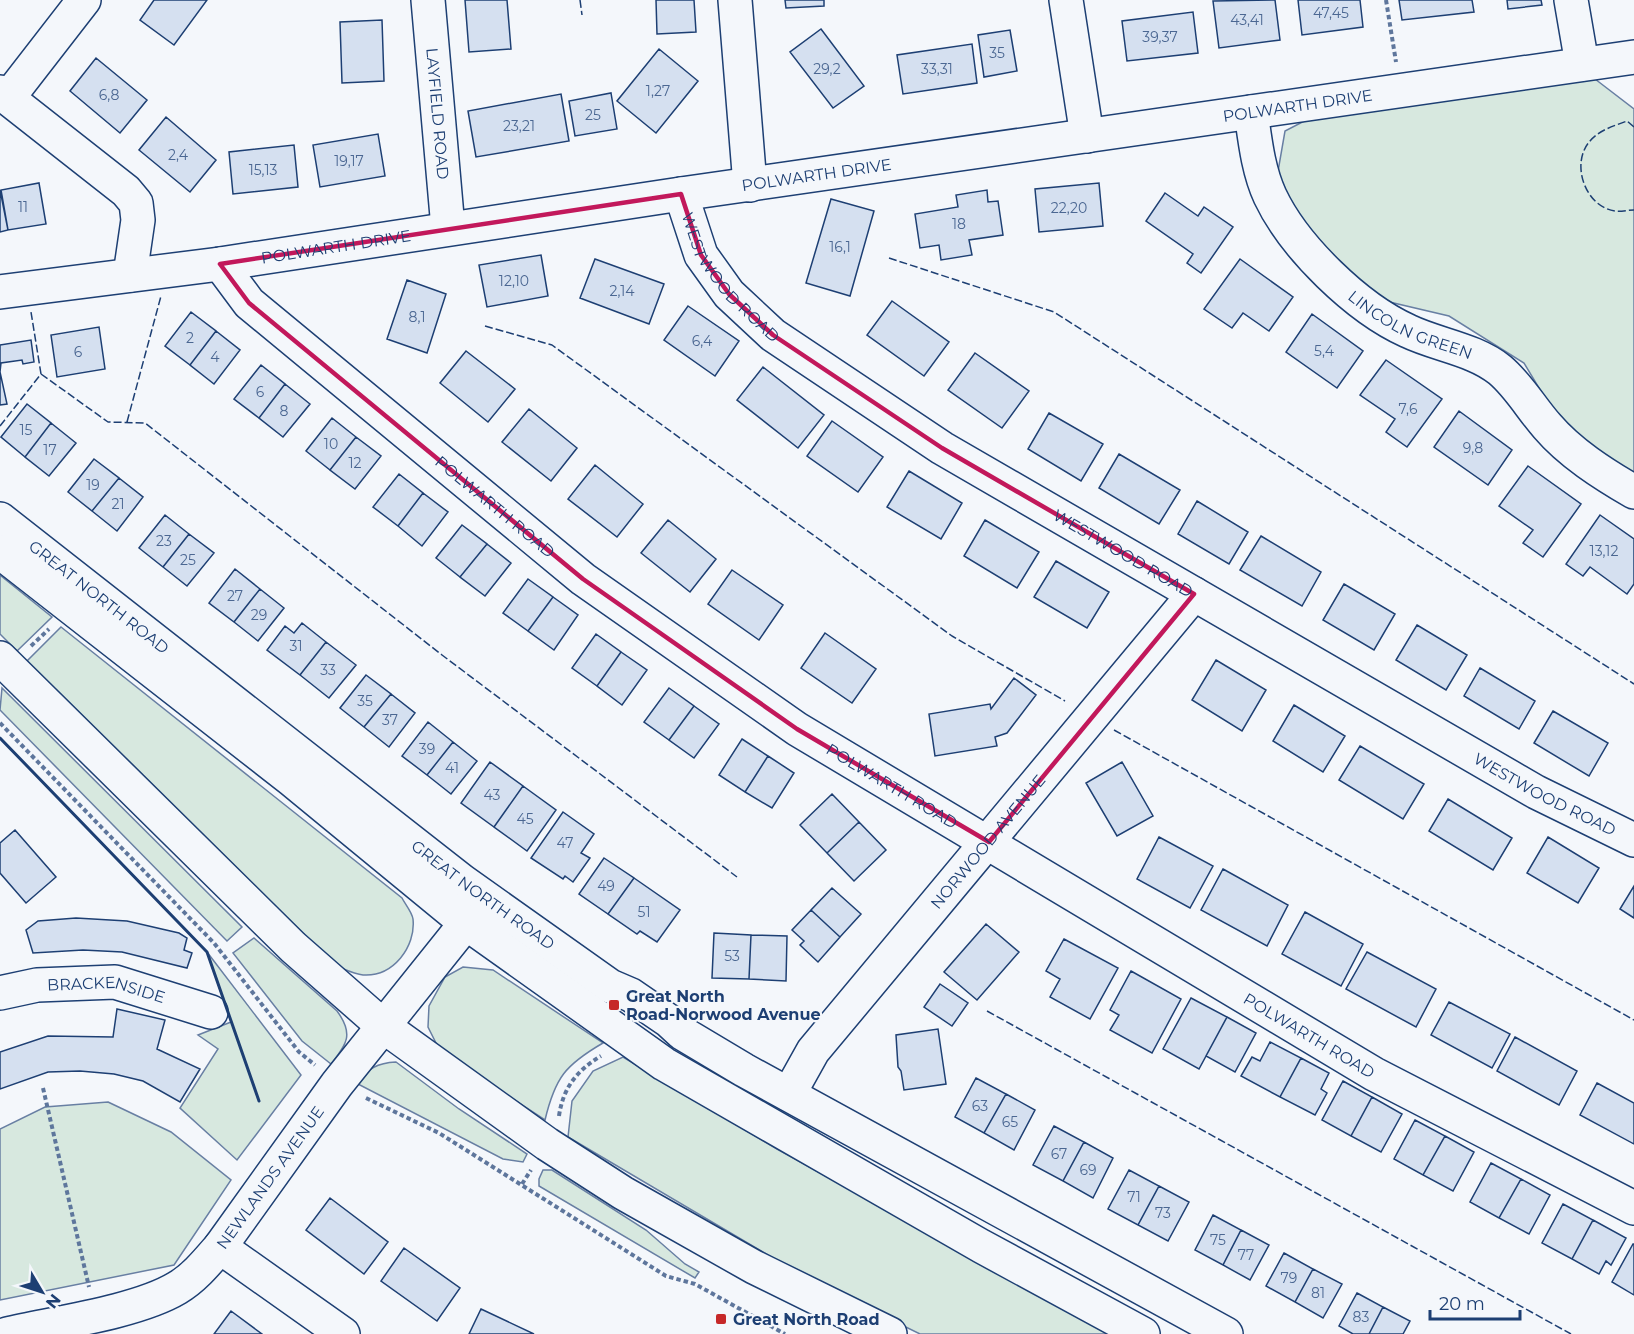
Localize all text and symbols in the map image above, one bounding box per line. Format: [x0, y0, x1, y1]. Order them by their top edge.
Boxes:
house number: 47,45 [1313, 4, 1349, 22]
house number: 43,41 [1230, 11, 1264, 29]
house number: 39,37 [1142, 28, 1178, 46]
house number: 35 [989, 44, 1005, 62]
street label: LAYFIELD ROAD [422, 47, 453, 180]
house number: 29,2 [813, 60, 841, 78]
house number: 33,31 [921, 60, 953, 78]
house number: 1,27 [646, 82, 670, 100]
house number: 6,8 [99, 86, 119, 104]
street label: POLWARTH DRIVE [1222, 86, 1374, 126]
house number: 25 [585, 106, 601, 124]
house number: 23,21 [503, 117, 535, 135]
house number: 2,4 [168, 146, 189, 164]
house number: 19,17 [334, 152, 364, 170]
street label: POLWARTH DRIVE [740, 155, 893, 195]
house number: 15,13 [249, 161, 277, 179]
house number: 11 [18, 198, 28, 216]
house number: 22,20 [1051, 199, 1087, 217]
street label: WESTWOOD ROAD [678, 210, 783, 346]
house number: 18 [952, 215, 966, 233]
street label: POLWARTH DRIVE [260, 226, 412, 268]
house number: 16,1 [829, 238, 851, 256]
house number: 12,10 [499, 272, 529, 290]
house number: 2,14 [609, 282, 635, 300]
street label: LINCOLN GREEN [1344, 287, 1475, 363]
house number: 8,1 [409, 308, 425, 326]
house number: 2 [186, 329, 194, 347]
house number: 6,4 [692, 332, 713, 350]
house number: 5,4 [1314, 342, 1335, 360]
house number: 6 [74, 343, 83, 361]
house number: 4 [210, 348, 220, 366]
house number: 6 [256, 383, 265, 401]
house number: 7,6 [1399, 400, 1418, 418]
house number: 8 [280, 402, 289, 420]
house number: 15 [20, 421, 33, 439]
house number: 10 [324, 435, 338, 453]
house number: 9,8 [1463, 439, 1483, 457]
house number: 17 [43, 441, 57, 459]
street label: POLWARTH ROAD [431, 452, 559, 562]
house number: 12 [348, 454, 362, 472]
house number: 19 [86, 476, 100, 494]
house number: 21 [111, 495, 125, 513]
street label: WESTWOOD ROAD [1050, 505, 1196, 601]
house number: 23 [156, 532, 172, 550]
street label: GREAT NORTH ROAD [25, 536, 173, 658]
house number: 13,12 [1590, 542, 1618, 560]
house number: 25 [180, 551, 196, 569]
house number: 27 [227, 587, 243, 605]
house number: 29 [251, 606, 267, 624]
house number: 31 [290, 637, 302, 655]
house number: 33 [320, 661, 336, 679]
house number: 35 [357, 692, 373, 710]
house number: 37 [382, 711, 398, 729]
house number: 39 [419, 740, 435, 758]
street label: POLWARTH ROAD [823, 740, 961, 833]
street label: WESTWOOD ROAD [1470, 749, 1619, 840]
house number: 41 [445, 759, 459, 777]
street label: NORWOOD AVENUE [927, 771, 1049, 913]
house number: 43 [484, 786, 501, 804]
house number: 45 [516, 810, 534, 828]
house number: 47 [557, 834, 573, 852]
street label: GREAT NORTH ROAD [408, 836, 558, 954]
house number: 49 [597, 877, 615, 895]
house number: 51 [638, 903, 650, 921]
house number: 53 [724, 947, 740, 965]
street label: BRACKENSIDE [47, 973, 167, 1007]
place label: Great North Road-Norwood Avenue [626, 987, 821, 1024]
street label: POLWARTH ROAD [1240, 989, 1378, 1082]
marker: Great North Road-Norwood Avenue [607, 998, 621, 1012]
house number: 63 [972, 1097, 988, 1115]
street label: NEWLANDS AVENUE [213, 1103, 328, 1253]
house number: 65 [1002, 1113, 1018, 1131]
house number: 67 [1051, 1145, 1067, 1163]
house number: 69 [1079, 1161, 1097, 1179]
house number: 71 [1127, 1188, 1141, 1206]
house number: 73 [1155, 1204, 1171, 1222]
house number: 75 [1210, 1231, 1226, 1249]
house number: 77 [1238, 1246, 1254, 1264]
north arrow [12, 1262, 72, 1322]
house number: 79 [1281, 1269, 1297, 1287]
scale bar [1430, 1283, 1520, 1321]
house number: 81 [1311, 1284, 1325, 1302]
text: N [42, 1290, 65, 1312]
text: 20 m [1439, 1293, 1485, 1315]
house number: 83 [1353, 1308, 1370, 1326]
place label: Great North Road [733, 1310, 880, 1329]
marker: Great North Road [714, 1312, 728, 1326]

